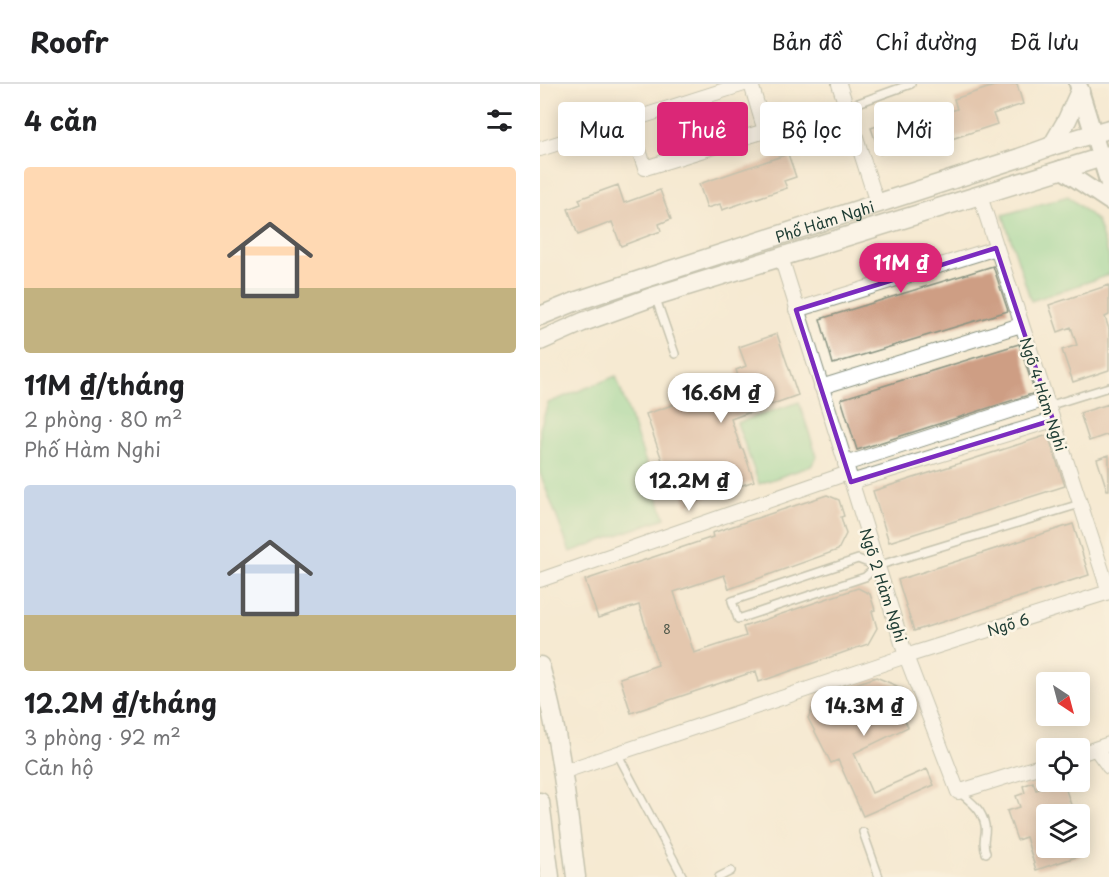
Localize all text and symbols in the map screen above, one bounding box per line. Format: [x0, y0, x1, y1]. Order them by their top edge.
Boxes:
text: Roofr [30, 20, 109, 63]
text: Bản đồ [772, 25, 842, 57]
text: Chỉ đường [875, 25, 977, 57]
text: Đã lưu [1010, 25, 1079, 57]
text: 4 căn [24, 101, 98, 140]
chip: Mua [558, 102, 645, 156]
chip: Thuê [657, 102, 748, 156]
chip: Bộ lọc [760, 102, 862, 156]
chip: Mới [874, 102, 954, 156]
icon: filters [483, 104, 516, 137]
street label: Phố Hàm Nghi [772, 194, 877, 247]
icon: home [216, 206, 324, 314]
pin: 11M ₫ [859, 243, 943, 294]
text: 11M ₫ [873, 247, 929, 277]
street label: Ngõ 4 Hàm Nghi [1015, 334, 1073, 454]
text: 11M ₫/tháng [24, 365, 184, 404]
pin: 16.6M ₫ [666, 373, 776, 424]
text: 16.6M ₫ [682, 377, 760, 407]
text: 2 phòng · 80 m² [24, 404, 183, 434]
text: Phố Hàm Nghi [24, 434, 161, 464]
pin: 12.2M ₫ [634, 461, 744, 512]
text: 12.2M ₫ [649, 465, 729, 495]
icon: home [216, 524, 324, 632]
street label: Ngõ 2 Hàm Nghi [855, 525, 913, 645]
street label: Ngõ 6 [984, 607, 1032, 641]
house number: 8 [663, 620, 671, 638]
north arrow [1036, 672, 1090, 726]
map controls [1036, 672, 1090, 858]
text: 12.2M ₫/tháng [24, 683, 217, 722]
pin: 14.3M ₫ [809, 686, 919, 737]
text: 14.3M ₫ [825, 690, 903, 720]
text: 3 phòng · 92 m² [24, 722, 181, 752]
button: locate [1036, 738, 1090, 792]
text: Căn hộ [24, 752, 94, 782]
button: layers [1036, 804, 1090, 858]

